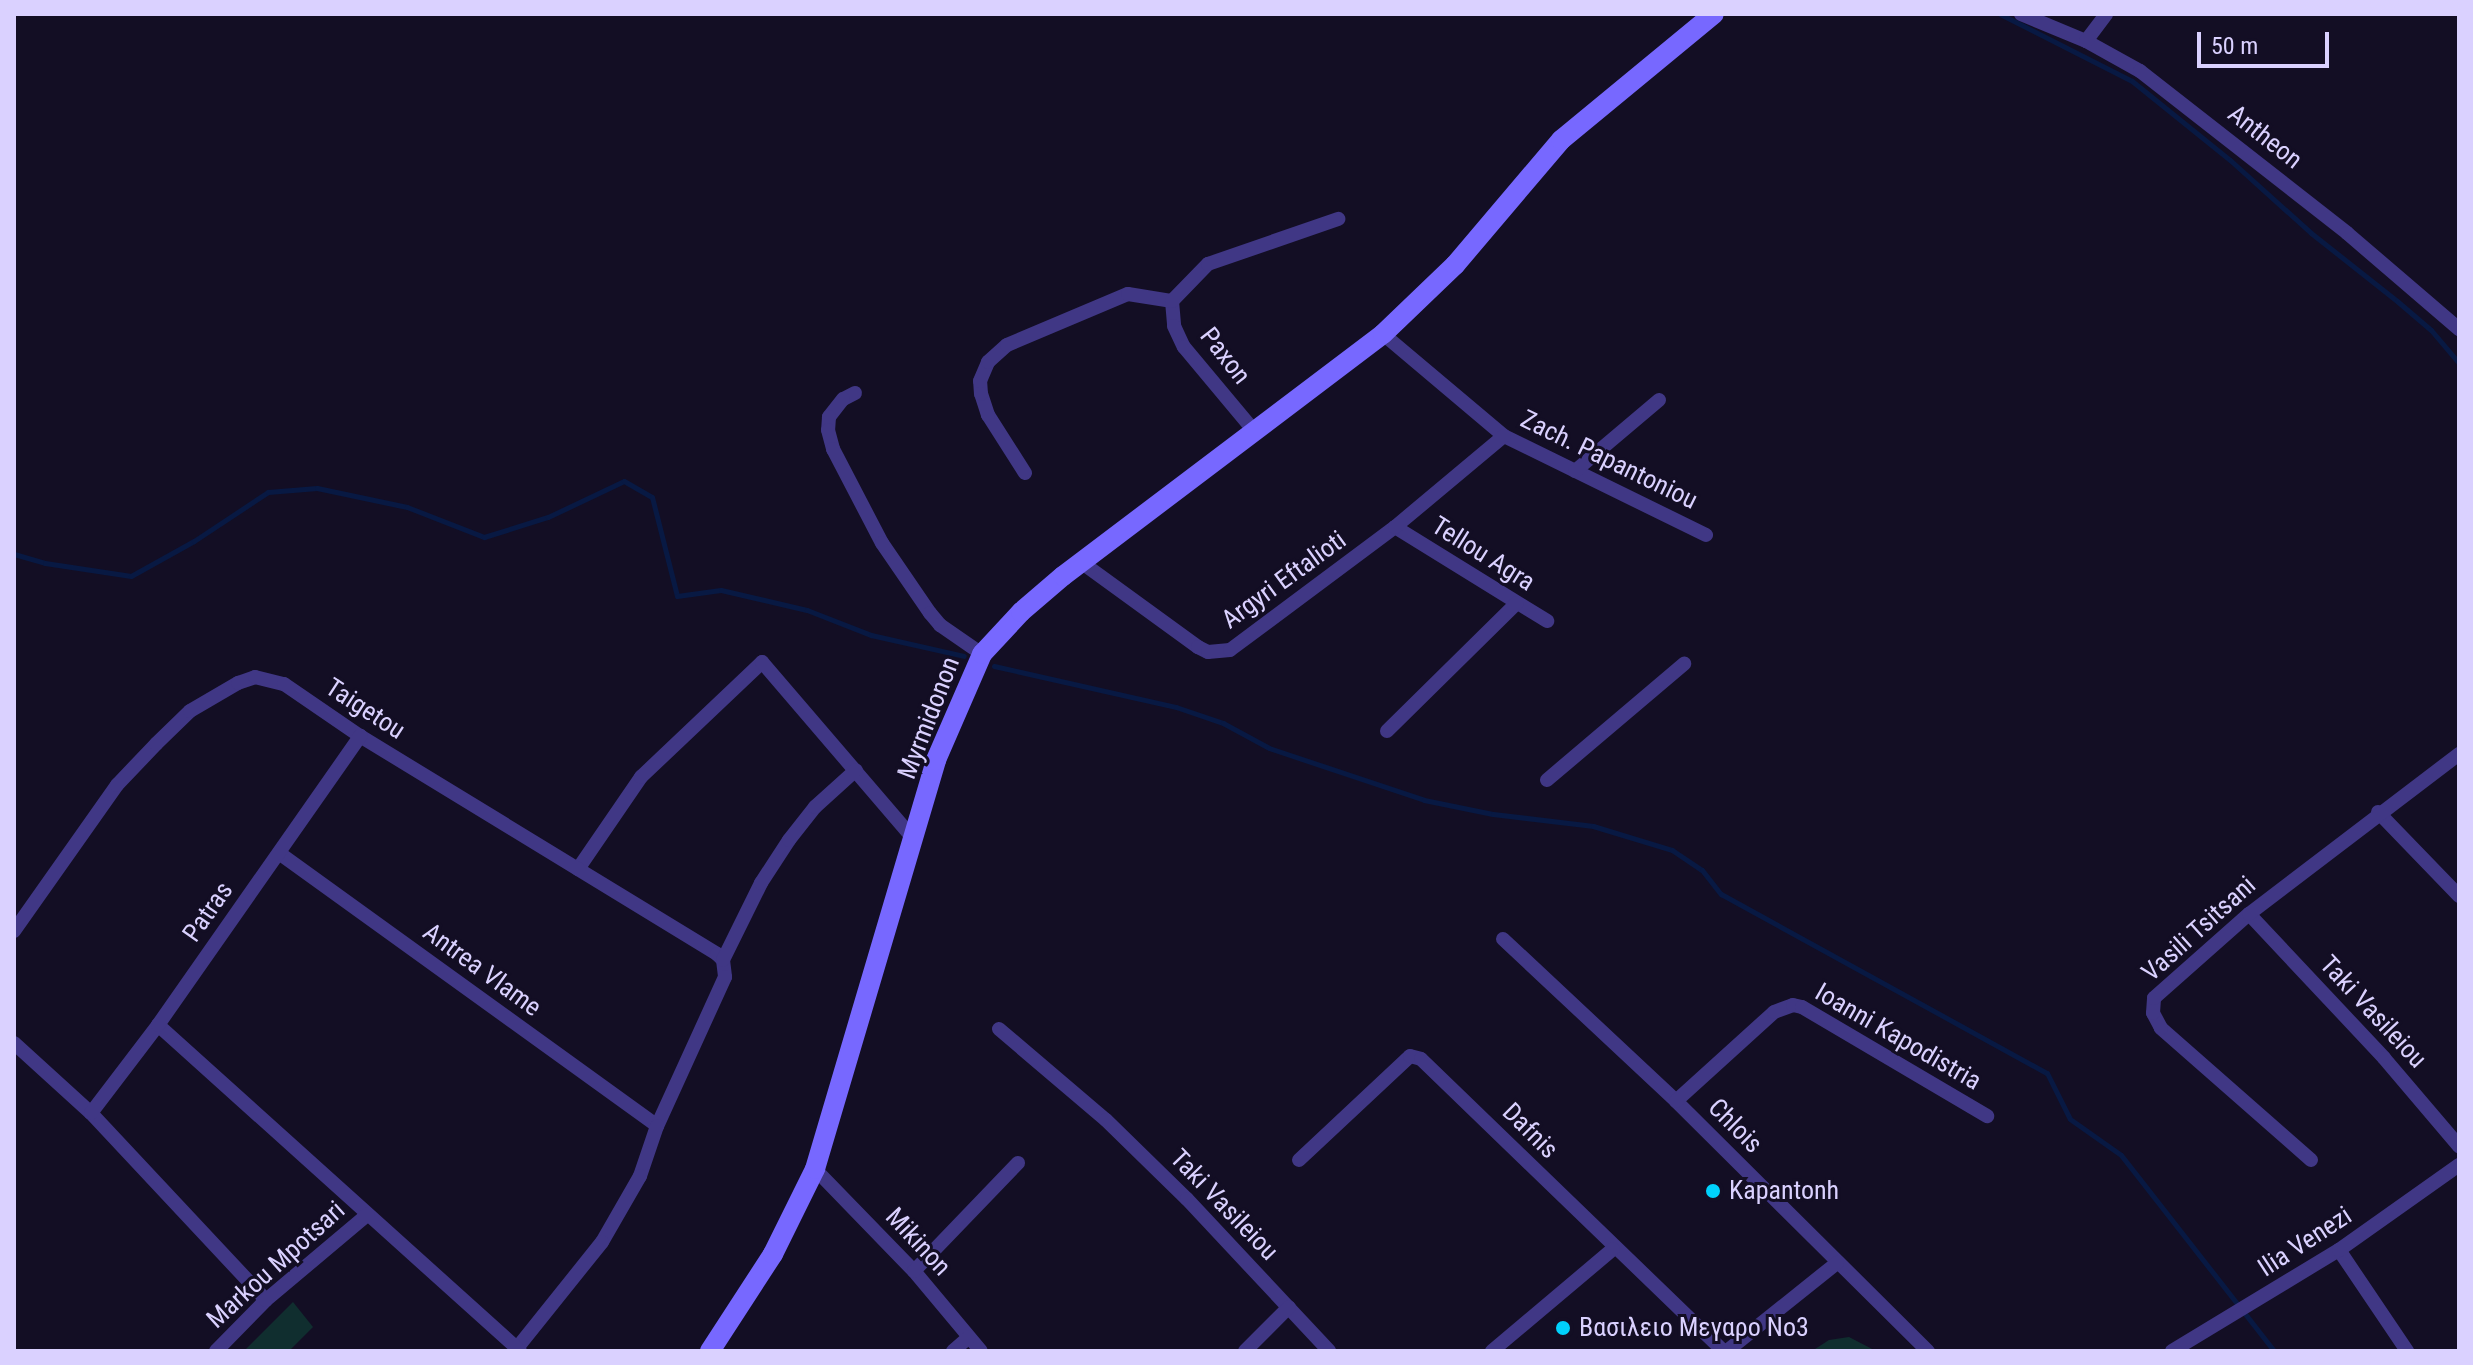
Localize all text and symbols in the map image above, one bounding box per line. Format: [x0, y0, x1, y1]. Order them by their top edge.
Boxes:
scale bar [2201, 16, 2333, 66]
text: 50 m [2211, 32, 2258, 60]
street label: Antheon [2222, 98, 2308, 176]
street label: Paxon [1193, 321, 1257, 391]
street label: Zach. Papantoniou [1516, 404, 1702, 516]
street label: Tellou Agra [1426, 510, 1540, 598]
street label: Argyri Eftalioti [1216, 525, 1352, 635]
street label: Myrmidonon [891, 653, 967, 783]
street label: Taigetou [319, 672, 411, 746]
street label: Vasili Tsitsani [2136, 870, 2262, 988]
street label: Patras [176, 876, 240, 948]
street label: Antrea Vlame [417, 917, 547, 1023]
street label: Taki Vasileiou [2313, 949, 2433, 1075]
street label: Ioanni Kapodistria [1809, 977, 1987, 1097]
street label: Chlois [1701, 1092, 1769, 1160]
street label: Dafnis [1496, 1097, 1564, 1165]
street label: Taki Vasileiou [1163, 1143, 1285, 1267]
place label: Kapantonh [1729, 1175, 1839, 1207]
marker: Kapantonh [1704, 1182, 1722, 1200]
street label: Markou Mpotsari [201, 1195, 351, 1335]
street label: Ilia Venezi [2252, 1200, 2358, 1284]
street label: Mikinon [879, 1202, 957, 1282]
place label: Βασιλειο Μεγαρο Νο3 [1579, 1312, 1809, 1344]
marker: Βασιλειο Μεγαρο Νο3 [1554, 1319, 1572, 1337]

